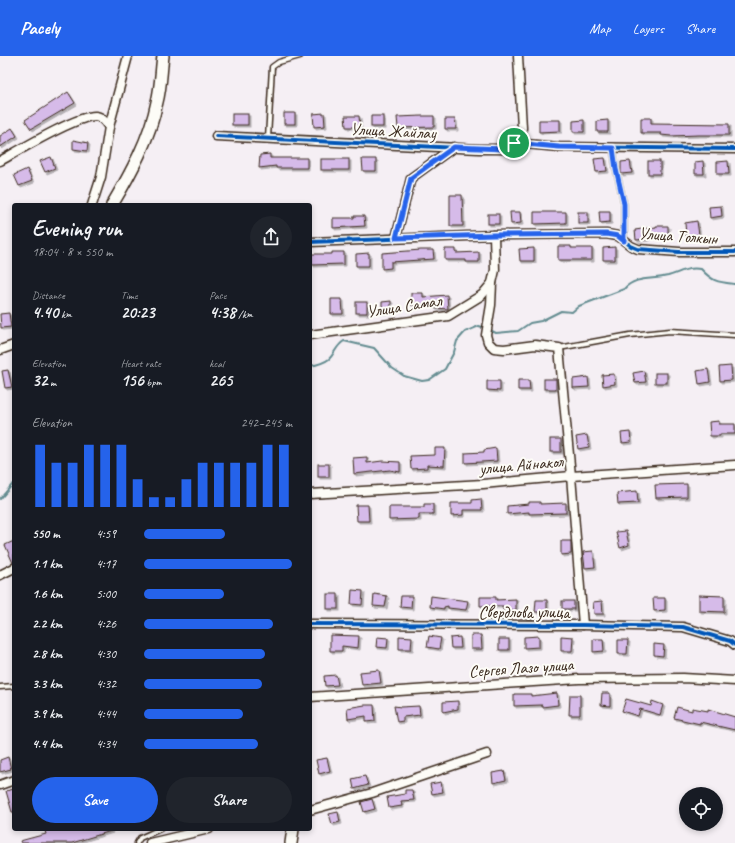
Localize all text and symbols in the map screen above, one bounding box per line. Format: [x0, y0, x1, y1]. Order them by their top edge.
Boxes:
text: Pacely [20, 16, 60, 40]
text: Map [589, 20, 611, 37]
text: Layers [633, 20, 664, 37]
text: Share [686, 20, 715, 37]
street label: Улица Жайлау [350, 118, 437, 144]
pin [497, 126, 531, 160]
icon: arrive [503, 132, 525, 154]
text: Evening run [32, 215, 122, 243]
button: share [250, 216, 292, 258]
street label: Улица Толкын [638, 223, 719, 249]
text: 18:04 · 8 × 550 m [32, 244, 113, 260]
text: Distance [32, 288, 65, 302]
text: Time [121, 288, 138, 302]
text: Pace [209, 288, 226, 302]
street label: Улица Самал [365, 290, 444, 322]
text: 4.40 [32, 302, 58, 323]
text: 20:23 [121, 302, 155, 323]
text: 4:38 [209, 302, 236, 323]
text: km [58, 307, 72, 321]
text: /km [236, 307, 253, 321]
text: Elevation [32, 356, 66, 370]
text: Heart rate [121, 356, 161, 370]
text: kcal [209, 356, 224, 370]
text: 32 [32, 370, 47, 391]
text: 156 [121, 370, 144, 391]
text: 265 [209, 370, 232, 391]
text: m [47, 375, 56, 389]
text: bpm [144, 375, 161, 389]
text: Elevation [32, 415, 72, 431]
text: 242–245 m [241, 415, 292, 431]
street label: улица Айнакол [477, 451, 565, 479]
text: 550 m [32, 526, 60, 542]
text: 4:59 [96, 526, 116, 542]
text: 1.1 km [32, 556, 62, 572]
text: 4:17 [96, 556, 116, 572]
text: 1.6 km [32, 586, 63, 602]
text: 5:00 [96, 586, 116, 602]
street label: Свердлова улица [479, 602, 571, 623]
text: 2.2 km [32, 616, 62, 632]
text: 4:26 [96, 616, 116, 632]
text: 2.8 km [32, 646, 62, 662]
text: 4:30 [96, 646, 116, 662]
street label: Сергея Лазо улица [468, 654, 575, 682]
text: 3.3 km [32, 676, 62, 692]
text: 4:32 [96, 676, 116, 692]
text: 3.9 km [32, 706, 62, 722]
text: 4:44 [96, 706, 116, 722]
text: 4.4 km [32, 736, 62, 752]
text: 4:34 [96, 736, 116, 752]
button: Save [32, 777, 158, 823]
button: Share [166, 777, 292, 823]
map controls [679, 787, 723, 831]
button: locate [679, 787, 723, 831]

